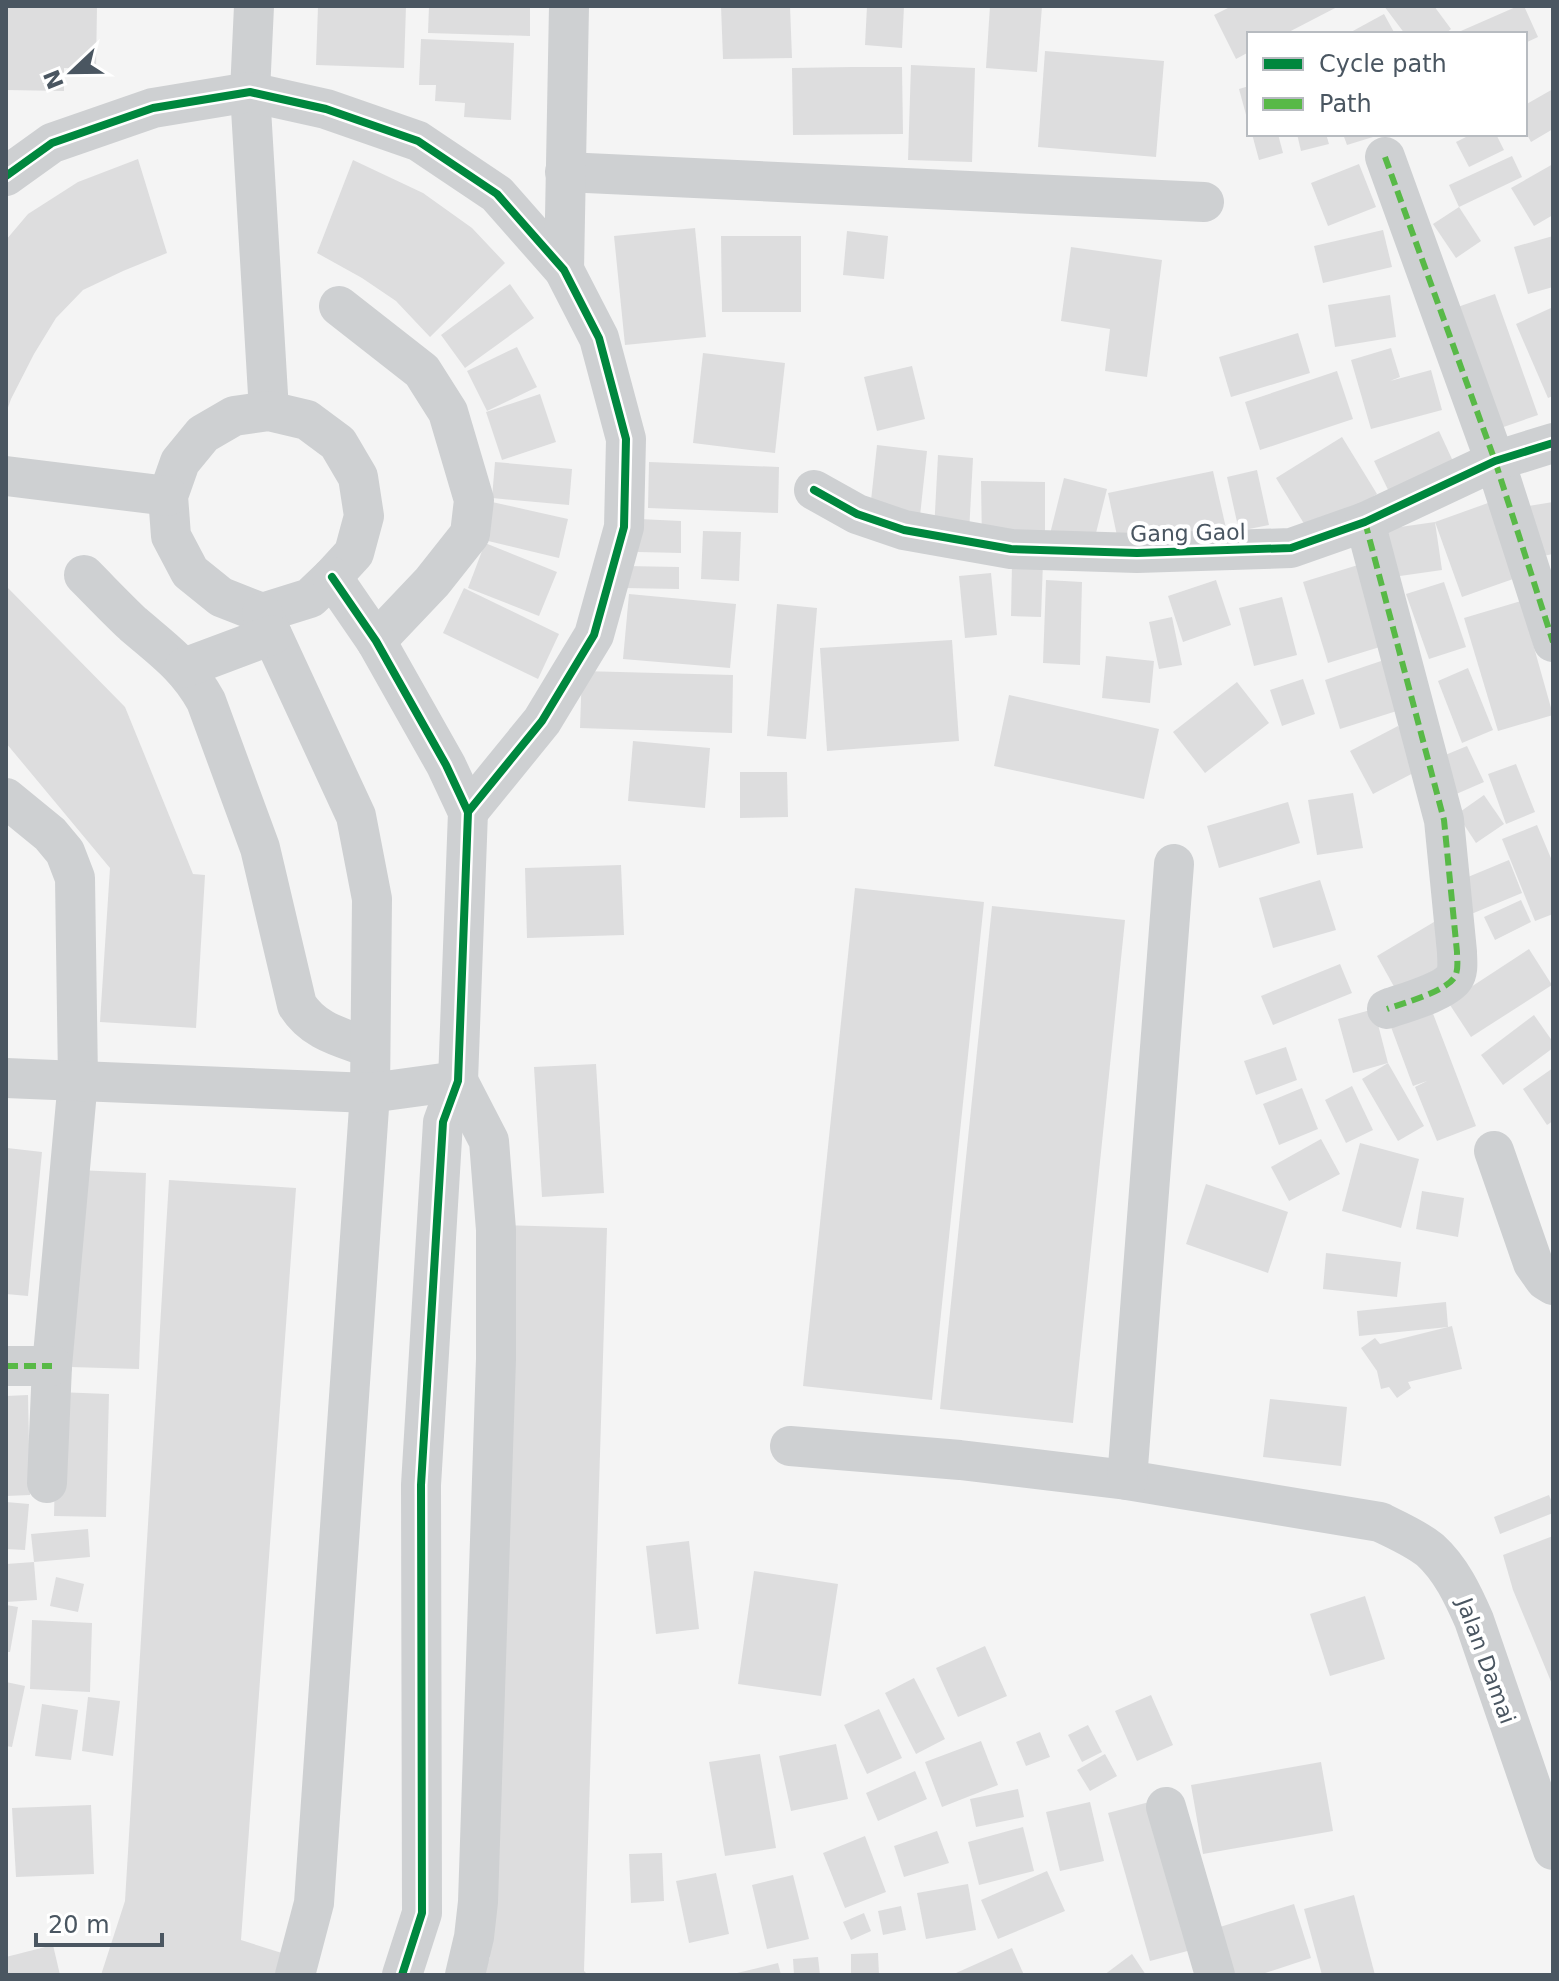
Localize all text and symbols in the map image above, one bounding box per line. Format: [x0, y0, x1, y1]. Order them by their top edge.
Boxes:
north arrow [32, 32, 112, 112]
legend [1247, 32, 1527, 136]
text: Cycle path [1319, 50, 1447, 78]
text: N [39, 66, 69, 93]
text: Path [1319, 90, 1372, 118]
street label: Gang Gaol [1130, 519, 1246, 547]
street label: Jalan Damai [1451, 1593, 1520, 1727]
scale bar [36, 1897, 162, 1947]
text: 20 m [48, 1911, 110, 1939]

